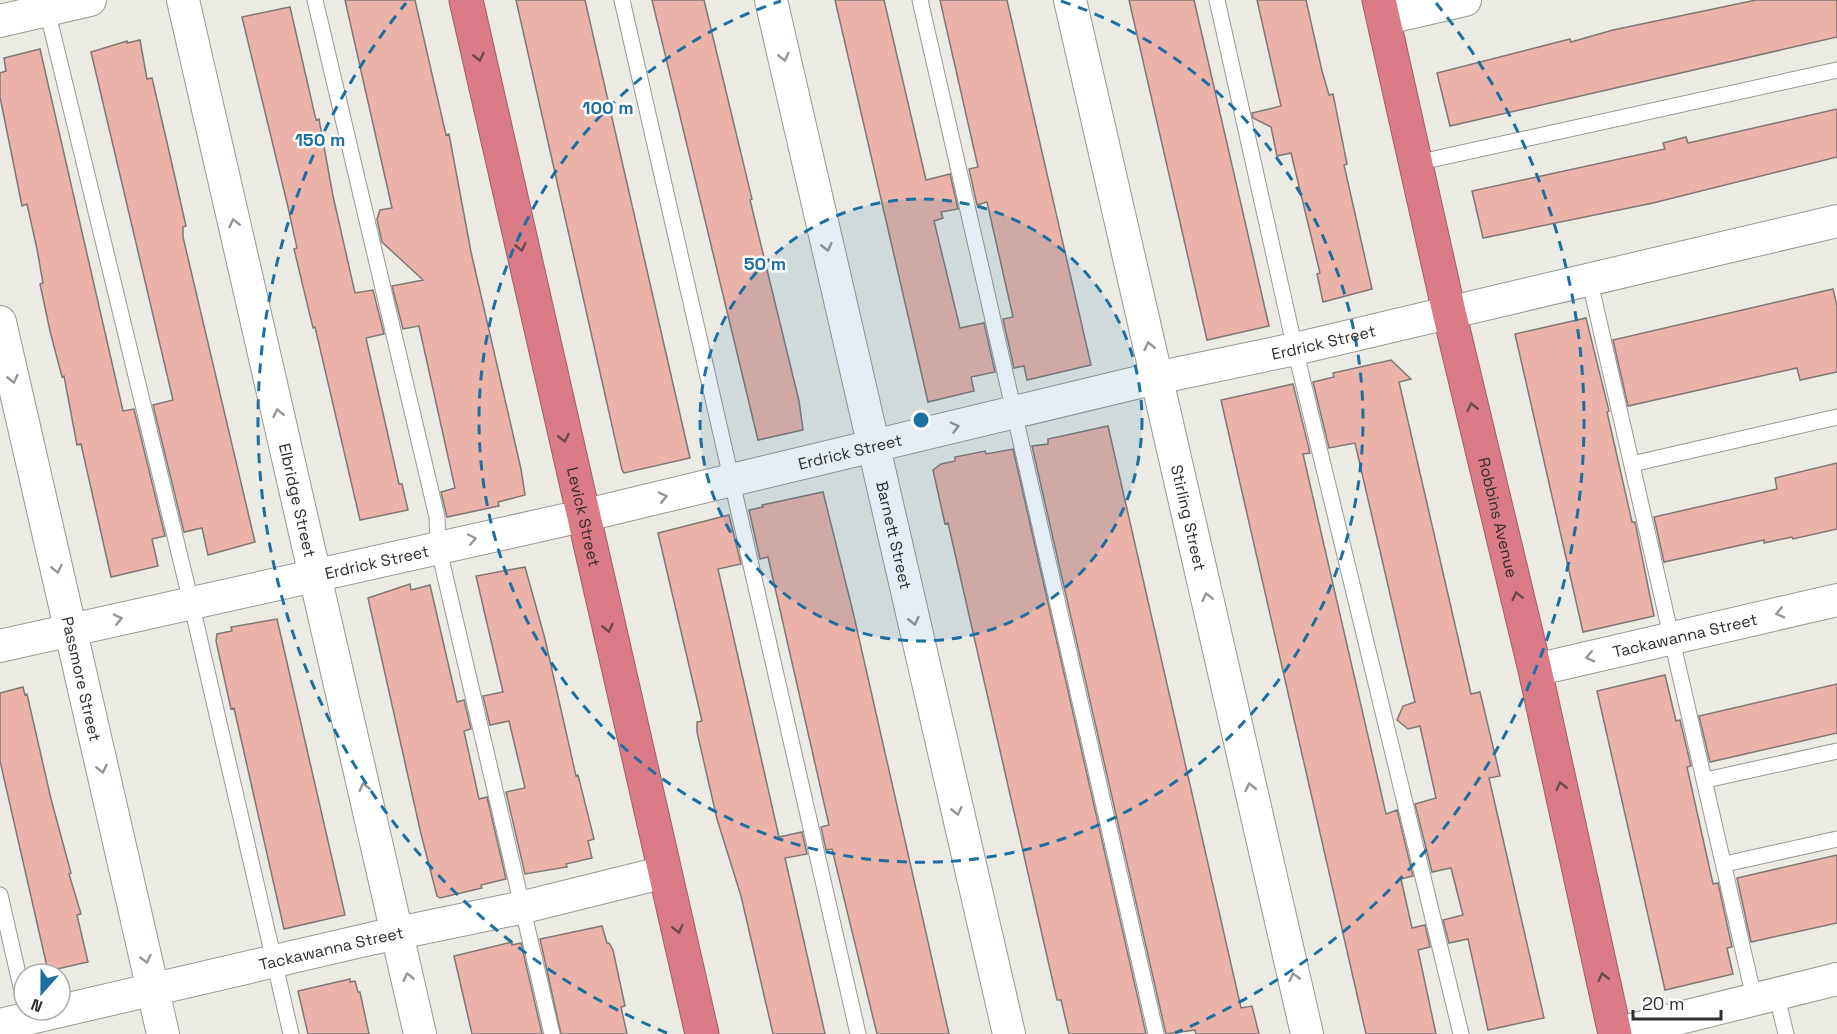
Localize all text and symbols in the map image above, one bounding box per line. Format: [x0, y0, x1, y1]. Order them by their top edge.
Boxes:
one-way arrow [471, 52, 484, 62]
one-way arrow [777, 52, 790, 62]
text: 100 m [582, 96, 634, 119]
text: 150 m [295, 128, 345, 151]
one-way arrow [228, 218, 241, 228]
one-way arrow [514, 242, 527, 252]
one-way arrow [820, 242, 833, 252]
text: 50 m [744, 252, 786, 275]
street label: Erdrick Street [1270, 320, 1378, 365]
one-way arrow [1143, 341, 1156, 351]
one-way arrow [6, 374, 19, 384]
one-way arrow [1466, 402, 1479, 412]
one-way arrow [272, 408, 285, 418]
centre of rings [911, 410, 931, 430]
one-way arrow [949, 421, 959, 434]
street label: Erdrick Street [796, 429, 904, 475]
one-way arrow [557, 432, 570, 442]
street label: Elbridge Street [274, 441, 320, 559]
street label: Robbins Avenue [1473, 455, 1522, 580]
street label: Stirling Street [1166, 463, 1210, 573]
street label: Levick Street [562, 465, 605, 569]
street label: Barnett Street [871, 479, 916, 591]
one-way arrow [658, 491, 668, 504]
one-way arrow [467, 533, 477, 546]
street label: Erdrick Street [323, 541, 431, 584]
one-way arrow [49, 564, 62, 574]
one-way arrow [1201, 592, 1214, 602]
one-way arrow [1512, 592, 1525, 602]
one-way arrow [1775, 606, 1785, 619]
street label: Tackawanna Street [1611, 609, 1760, 663]
one-way arrow [113, 613, 123, 626]
street label: Passmore Street [57, 614, 106, 743]
one-way arrow [906, 616, 919, 626]
one-way arrow [601, 622, 614, 632]
one-way arrow [1585, 649, 1595, 662]
one-way arrow [95, 763, 108, 773]
one-way arrow [358, 782, 371, 792]
one-way arrow [1245, 782, 1258, 792]
one-way arrow [1555, 782, 1568, 792]
one-way arrow [950, 806, 963, 816]
street label: Tackawanna Street [257, 922, 406, 975]
one-way arrow [670, 924, 683, 934]
one-way arrow [138, 953, 151, 963]
north arrow [12, 962, 72, 1022]
one-way arrow [402, 972, 415, 982]
one-way arrow [1288, 972, 1301, 982]
one-way arrow [1597, 972, 1610, 982]
scale bar [1633, 983, 1722, 1021]
text: 20 m [1642, 992, 1685, 1015]
text: N [28, 994, 46, 1017]

